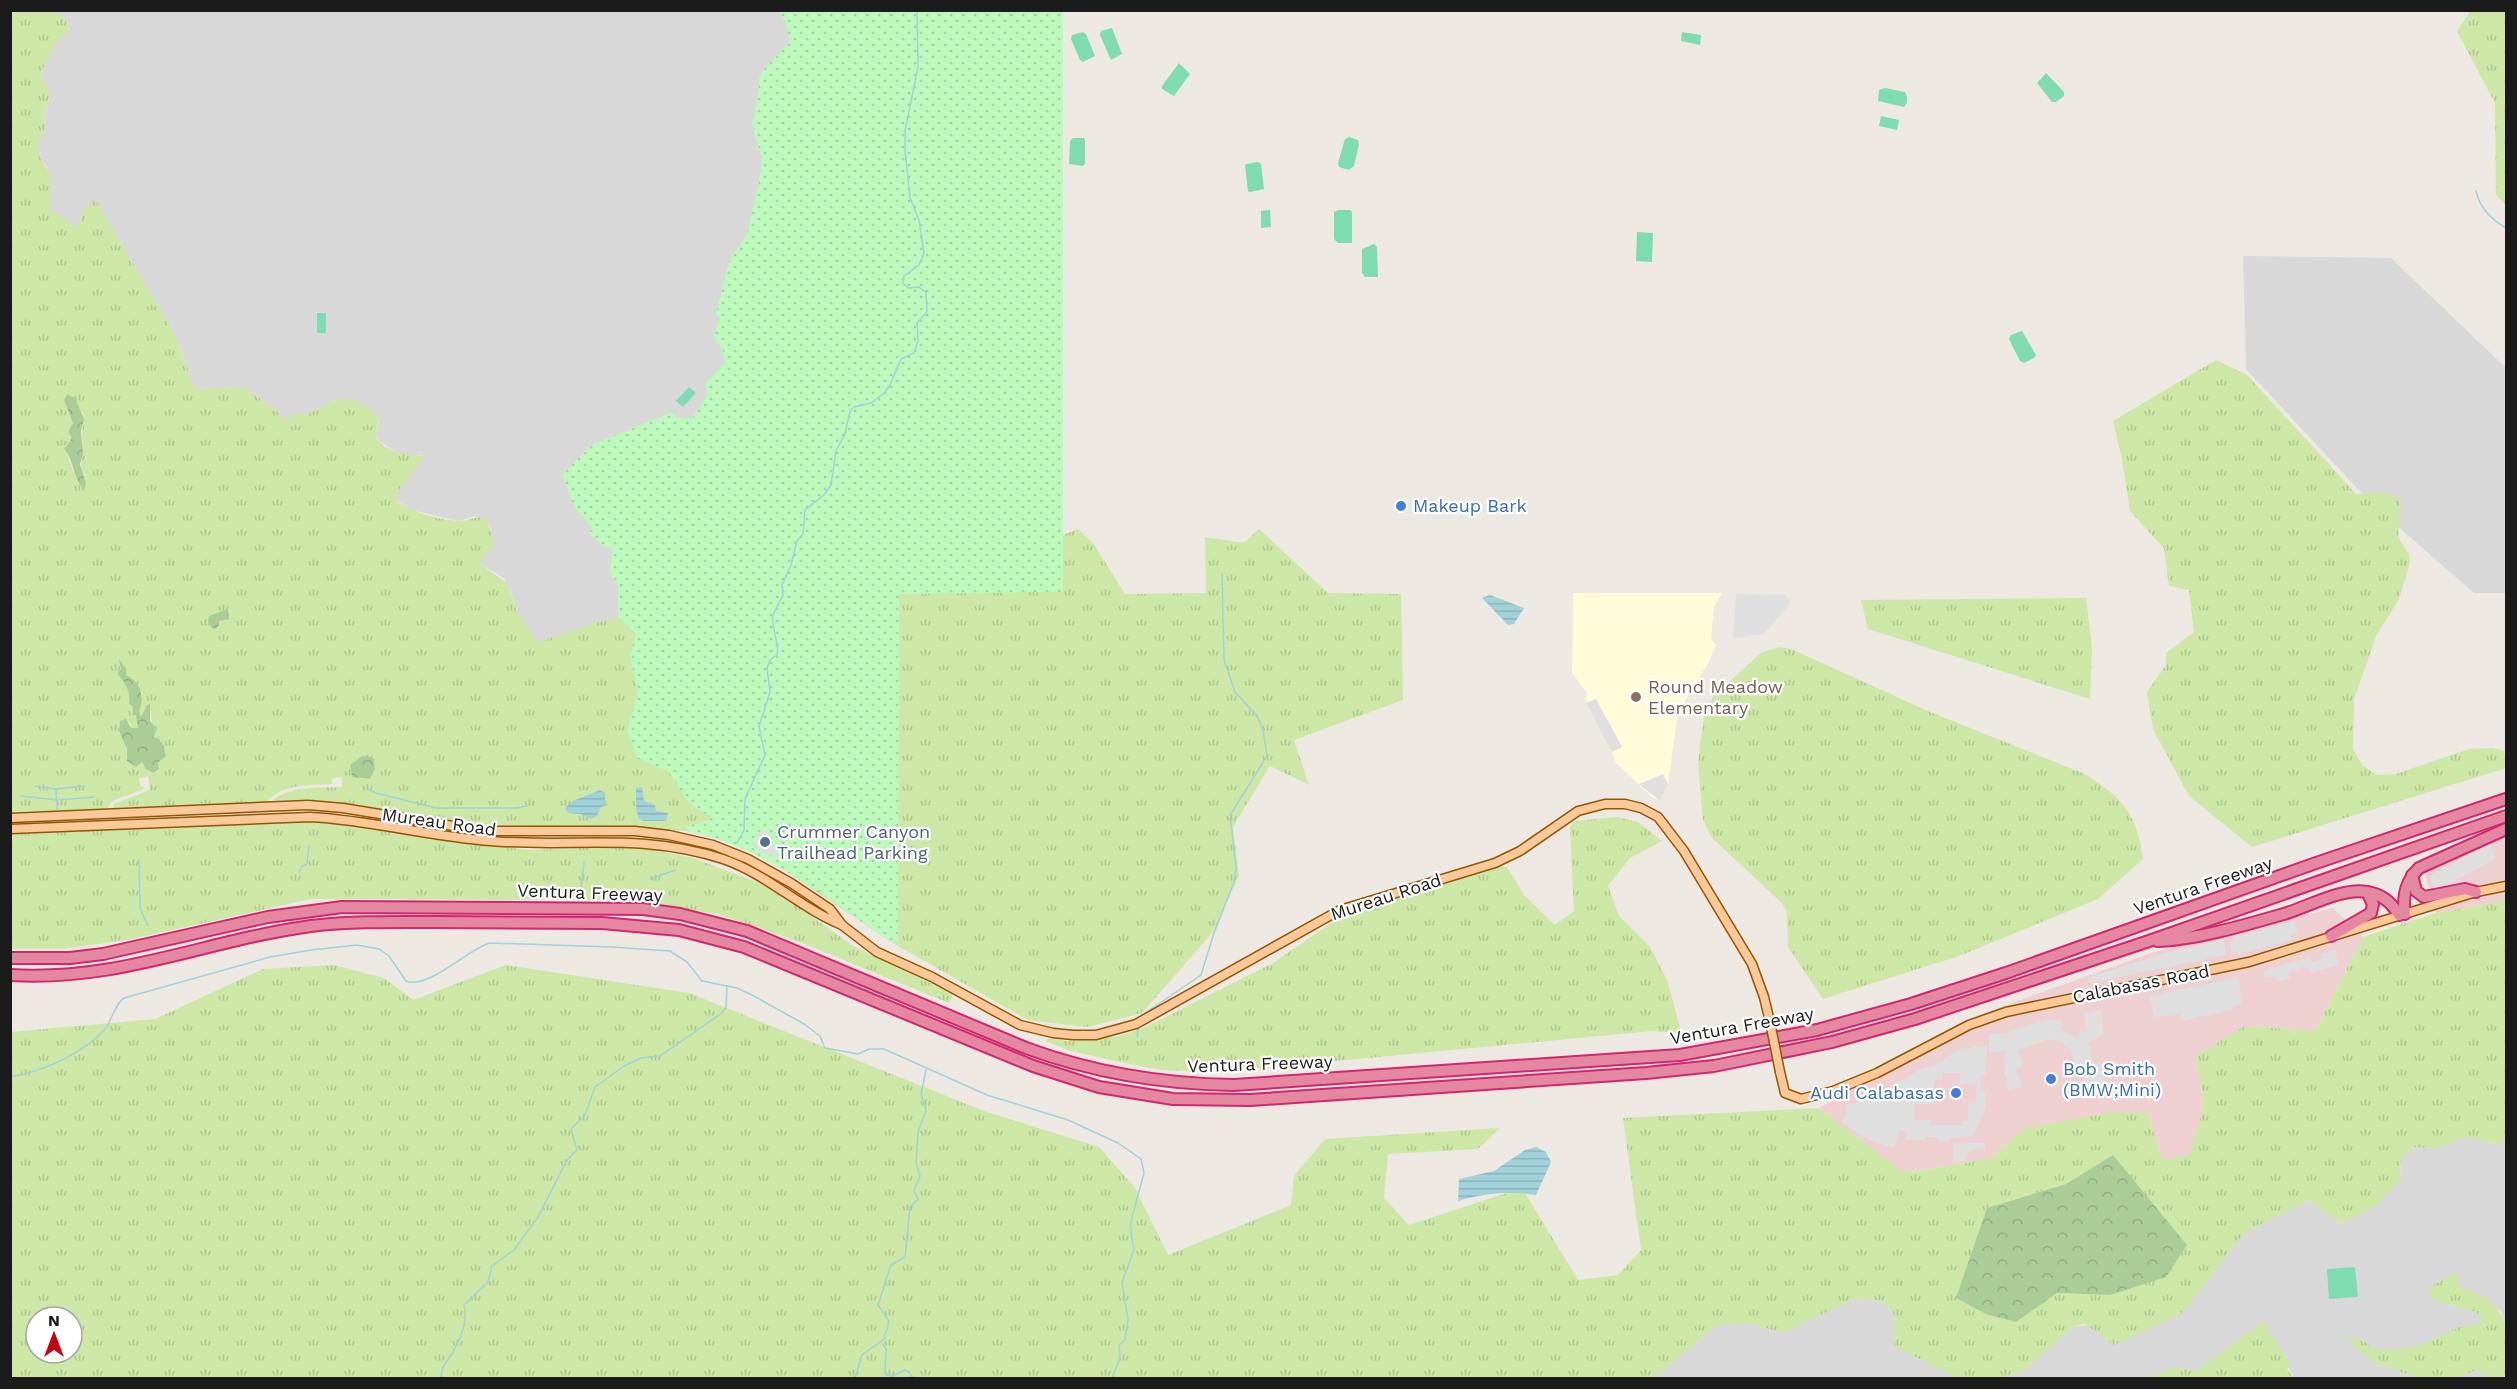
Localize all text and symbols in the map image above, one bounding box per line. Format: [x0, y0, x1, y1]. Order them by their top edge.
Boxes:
place label: Makeup Bark [1413, 495, 1527, 516]
marker: Makeup Bark [1394, 499, 1408, 513]
place label: Round Meadow Elementary [1648, 676, 1783, 718]
marker: Round Meadow Elementary [1629, 690, 1643, 704]
street label: Mureau Road [381, 803, 498, 840]
place label: Crummer Canyon Trailhead Parking [777, 821, 930, 863]
marker: Crummer Canyon Trailhead Parking [758, 835, 772, 849]
street label: Ventura Freeway [2131, 852, 2276, 919]
street label: Mureau Road [1328, 869, 1444, 924]
street label: Ventura Freeway [517, 879, 664, 906]
street label: Calabasas Road [2071, 960, 2211, 1007]
street label: Ventura Freeway [1668, 1002, 1816, 1048]
street label: Ventura Freeway [1187, 1050, 1334, 1077]
place label: Bob Smith (BMW;Mini) [2063, 1058, 2161, 1100]
marker: Bob Smith (BMW;Mini) [2044, 1072, 2058, 1086]
place label: Audi Calabasas [1810, 1082, 1944, 1103]
marker: Audi Calabasas [1949, 1086, 1963, 1100]
north arrow [24, 1305, 84, 1365]
text: N [48, 1311, 60, 1330]

